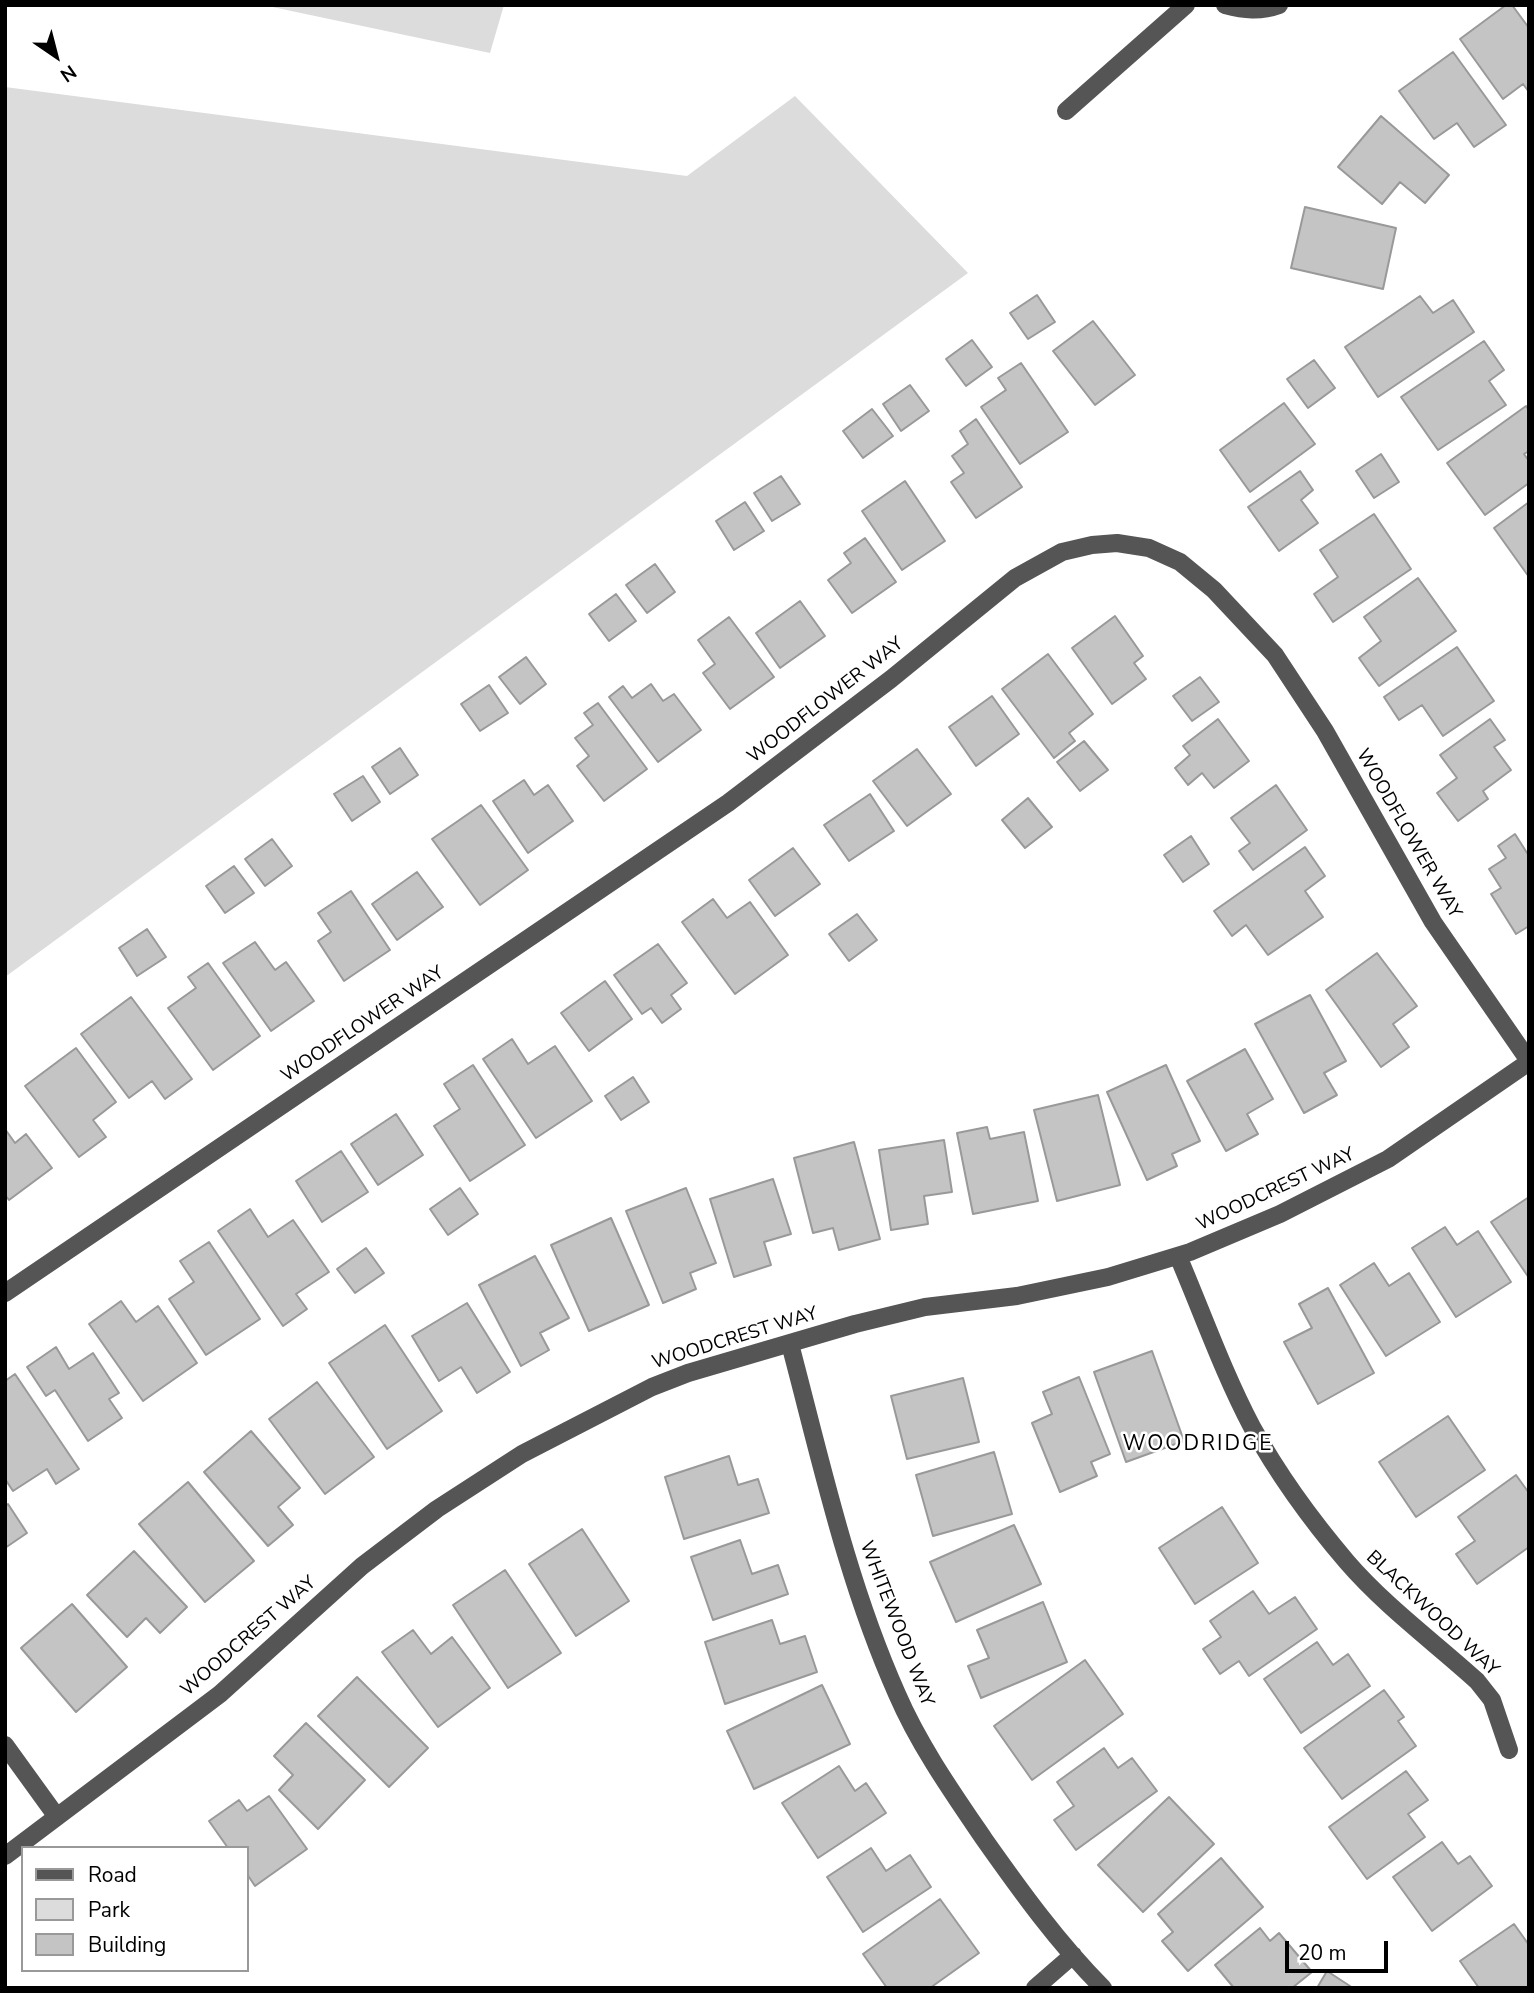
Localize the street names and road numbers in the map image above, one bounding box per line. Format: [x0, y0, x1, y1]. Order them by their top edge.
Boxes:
street label: WOODFLOWER WAY [744, 633, 908, 769]
street label: WOODFLOWER WAY [1350, 745, 1466, 923]
street label: WOODFLOWER WAY [277, 962, 449, 1088]
street label: WOODCREST WAY [1193, 1143, 1359, 1237]
street label: WOODCREST WAY [650, 1303, 820, 1375]
street label: WHITEWOOD WAY [854, 1538, 938, 1710]
street label: BLACKWOOD WAY [1361, 1547, 1503, 1681]
street label: WOODCREST WAY [177, 1572, 321, 1702]

